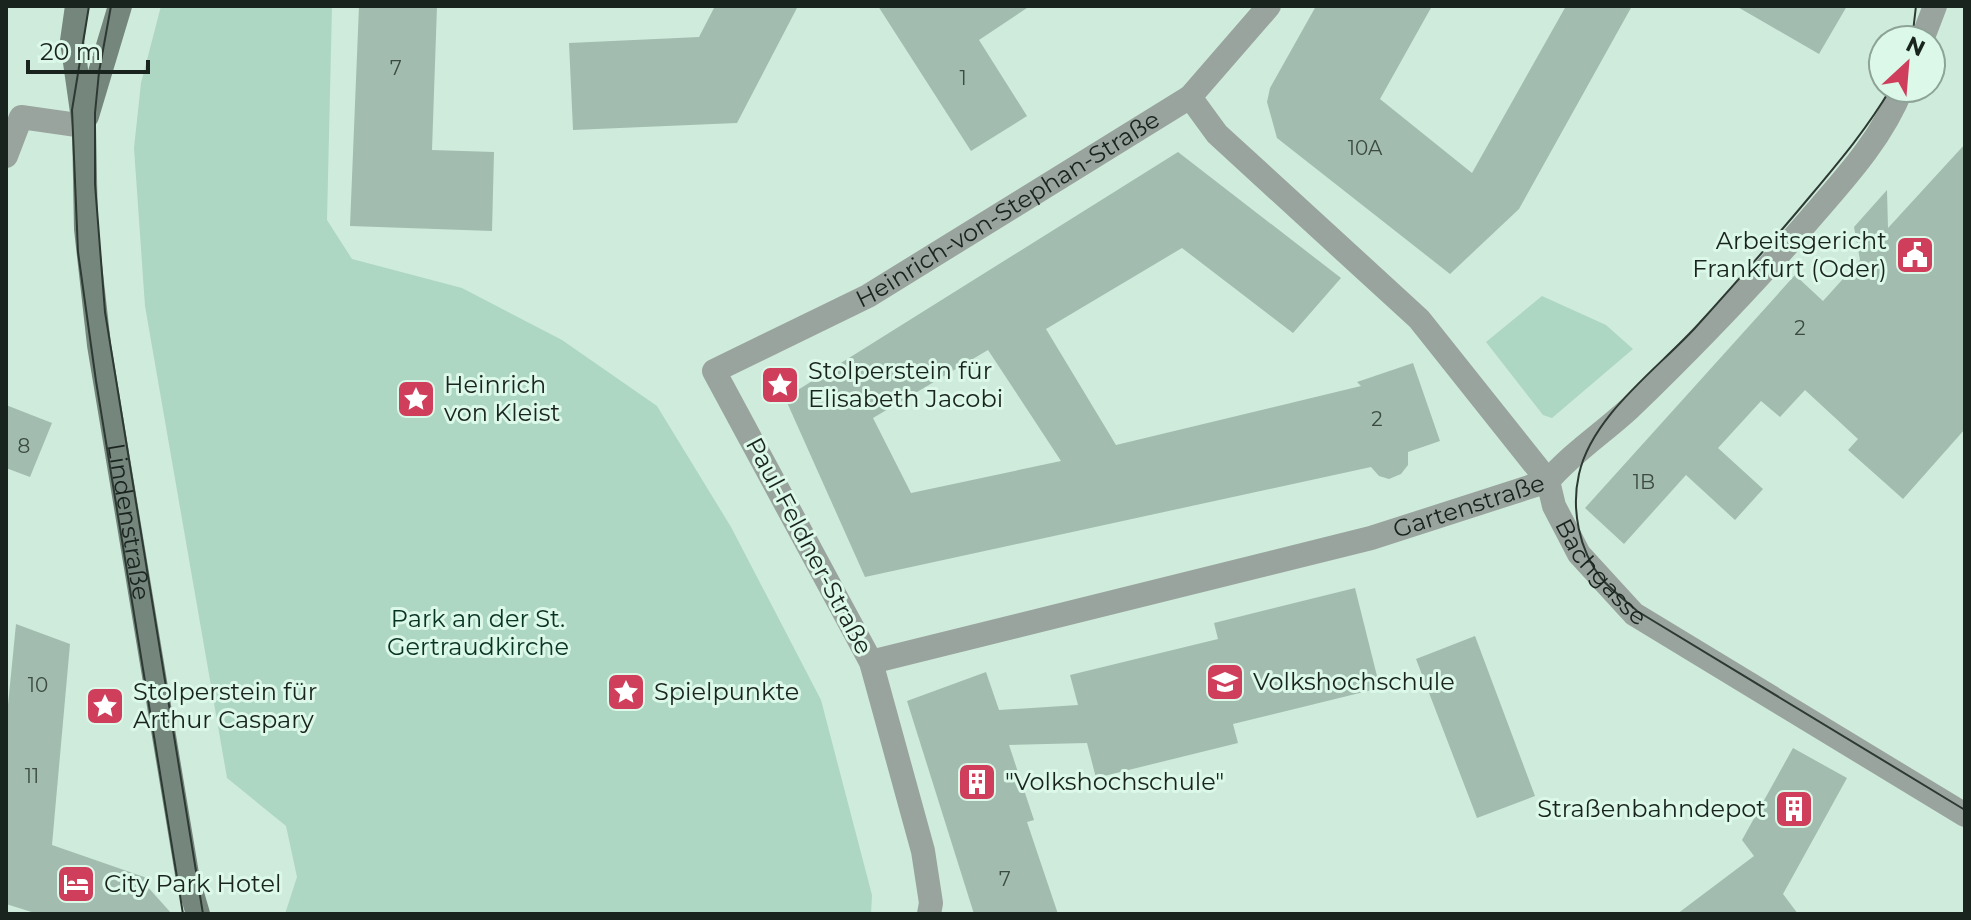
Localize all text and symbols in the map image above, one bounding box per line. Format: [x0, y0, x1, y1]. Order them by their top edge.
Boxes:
scale bar [28, 24, 148, 74]
north arrow [1867, 24, 1947, 104]
text: N [1902, 30, 1929, 63]
text: 20 m [40, 37, 101, 66]
house number: 7 [390, 56, 402, 80]
house number: 1 [959, 66, 967, 90]
street label: Heinrich-von-Stephan-Straße [851, 104, 1165, 314]
house number: 10A [1348, 136, 1383, 160]
place label: Arbeitsgericht Frankfurt (Oder) [1692, 226, 1887, 283]
public building icon: Arbeitsgericht Frankfurt (Oder) [1894, 234, 1936, 276]
house number: 2 [1794, 316, 1806, 340]
place label: Stolperstein für Elisabeth Jacobi [808, 356, 1003, 413]
place icon: Stolperstein für Elisabeth Jacobi [759, 364, 801, 406]
place label: Heinrich von Kleist [444, 370, 560, 427]
place icon: Heinrich von Kleist [395, 378, 437, 420]
house number: 2 [1371, 407, 1383, 431]
street label: Paul-Feldner-Straße [740, 432, 879, 659]
house number: 8 [18, 434, 30, 458]
street label: Lindenstraße [102, 441, 156, 602]
street label: Gartenstraße [1389, 468, 1548, 544]
house number: 1B [1633, 470, 1655, 494]
street label: Bachgasse [1549, 514, 1651, 632]
park label: Park an der St. Gertraudkirche [387, 604, 569, 661]
school or university icon: Volkshochschule [1204, 661, 1246, 703]
place label: Volkshochschule [1253, 667, 1455, 696]
place icon: Spielpunkte [605, 671, 647, 713]
house number: 10 [28, 673, 48, 697]
place label: Stolperstein für Arthur Caspary [133, 677, 317, 734]
place label: Spielpunkte [654, 677, 799, 706]
place icon: Stolperstein für Arthur Caspary [84, 685, 126, 727]
building icon: "Volkshochschule" [956, 761, 998, 803]
house number: 11 [25, 764, 39, 788]
place label: "Volkshochschule" [1005, 767, 1224, 796]
building icon: Straßenbahndepot [1773, 788, 1815, 830]
place label: Straßenbahndepot [1537, 794, 1766, 823]
hotel icon: City Park Hotel [55, 863, 97, 905]
house number: 7 [999, 867, 1011, 891]
place label: City Park Hotel [104, 869, 281, 898]

